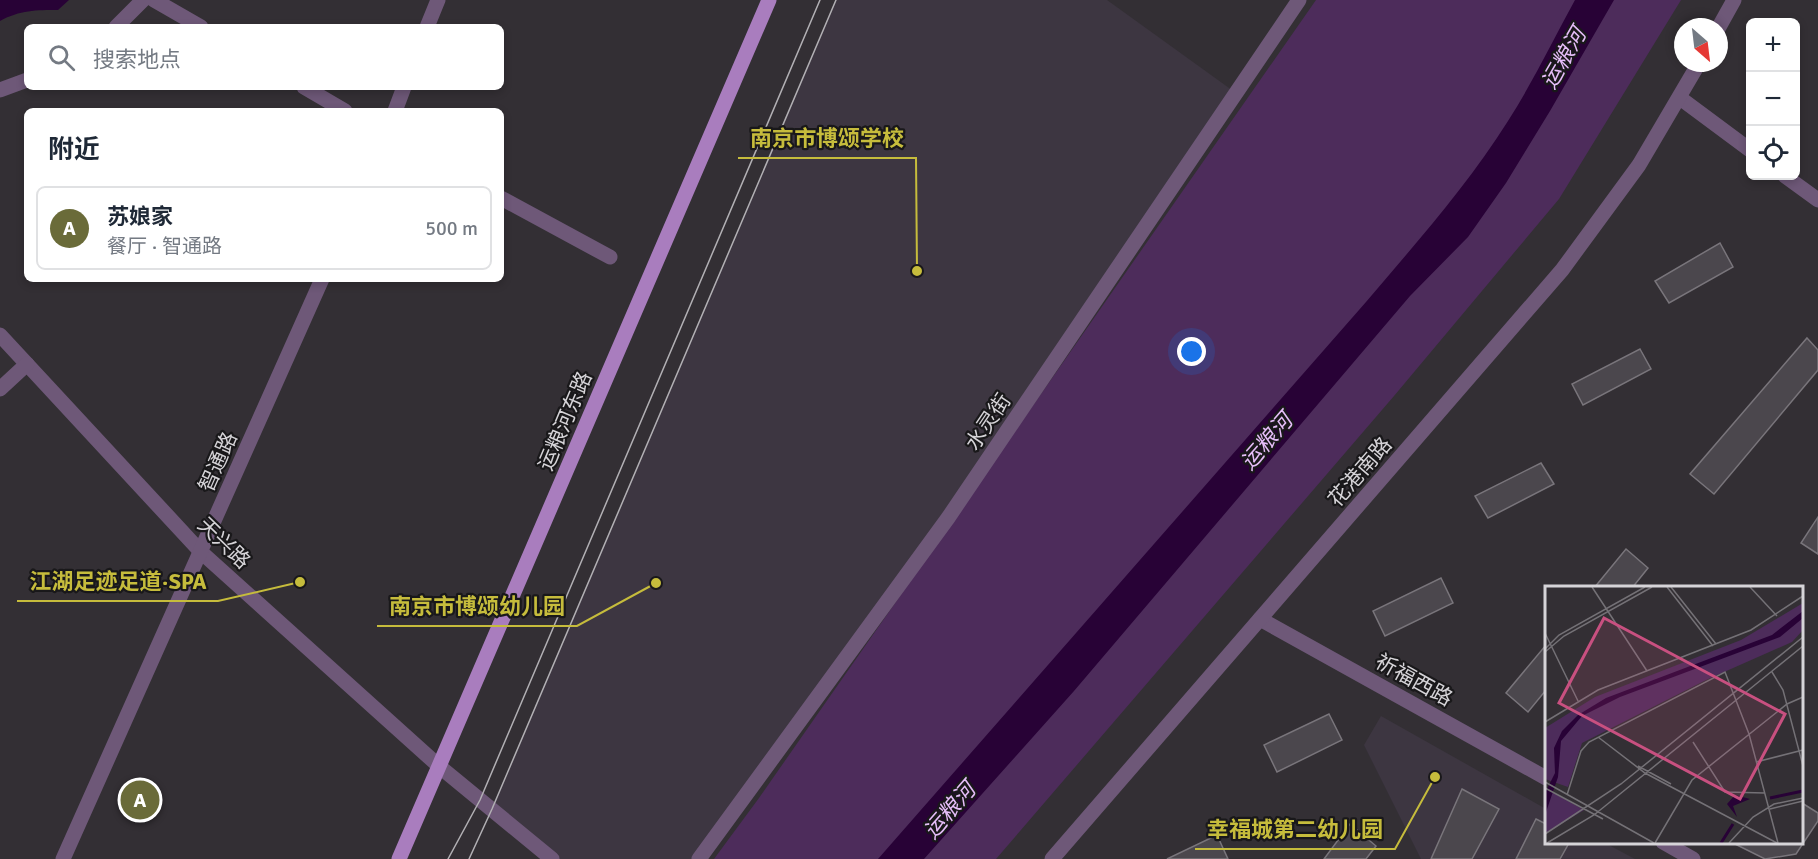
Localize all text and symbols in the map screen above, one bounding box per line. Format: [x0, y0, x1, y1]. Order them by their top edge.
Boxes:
north arrow [1674, 18, 1728, 72]
map controls [1746, 18, 1800, 180]
button: + [1746, 18, 1800, 72]
water label: 运粮河 [1535, 19, 1594, 94]
search box [24, 24, 504, 90]
icon: search [45, 41, 78, 74]
text: 搜索地点 [93, 46, 181, 73]
button: − [1746, 72, 1800, 126]
callout: 南京市博颂学校 [738, 118, 916, 158]
text: 南京市博颂学校 [750, 125, 904, 152]
button: locate [1746, 126, 1800, 180]
text: 附近 [48, 134, 100, 166]
text: 苏娘家 [107, 203, 173, 230]
text: A [63, 216, 76, 241]
text: 500 m [425, 216, 478, 241]
text: 餐厅 · 智通路 [107, 234, 222, 259]
your location [1177, 337, 1206, 366]
street label: 运粮河东路 [533, 368, 597, 474]
street label: 水灵街 [960, 389, 1016, 455]
water label: 运粮河 [1235, 405, 1301, 475]
street label: 智通路 [193, 428, 243, 496]
street label: 花港南路 [1323, 432, 1397, 512]
street label: 天兴路 [192, 512, 256, 574]
callout: 江湖足迹足道·SPA [17, 561, 218, 601]
text: 江湖足迹足道·SPA [29, 568, 207, 595]
callout: 南京市博颂幼儿园 [377, 586, 577, 626]
inset map [1545, 586, 1803, 844]
text: 南京市博颂幼儿园 [389, 593, 565, 620]
street label: 祈福西路 [1371, 648, 1457, 712]
water label: 运粮河 [918, 774, 984, 844]
pin: A [120, 778, 160, 822]
callout: 幸福城第二幼儿园 [1195, 809, 1395, 849]
text: 幸福城第二幼儿园 [1207, 816, 1383, 843]

